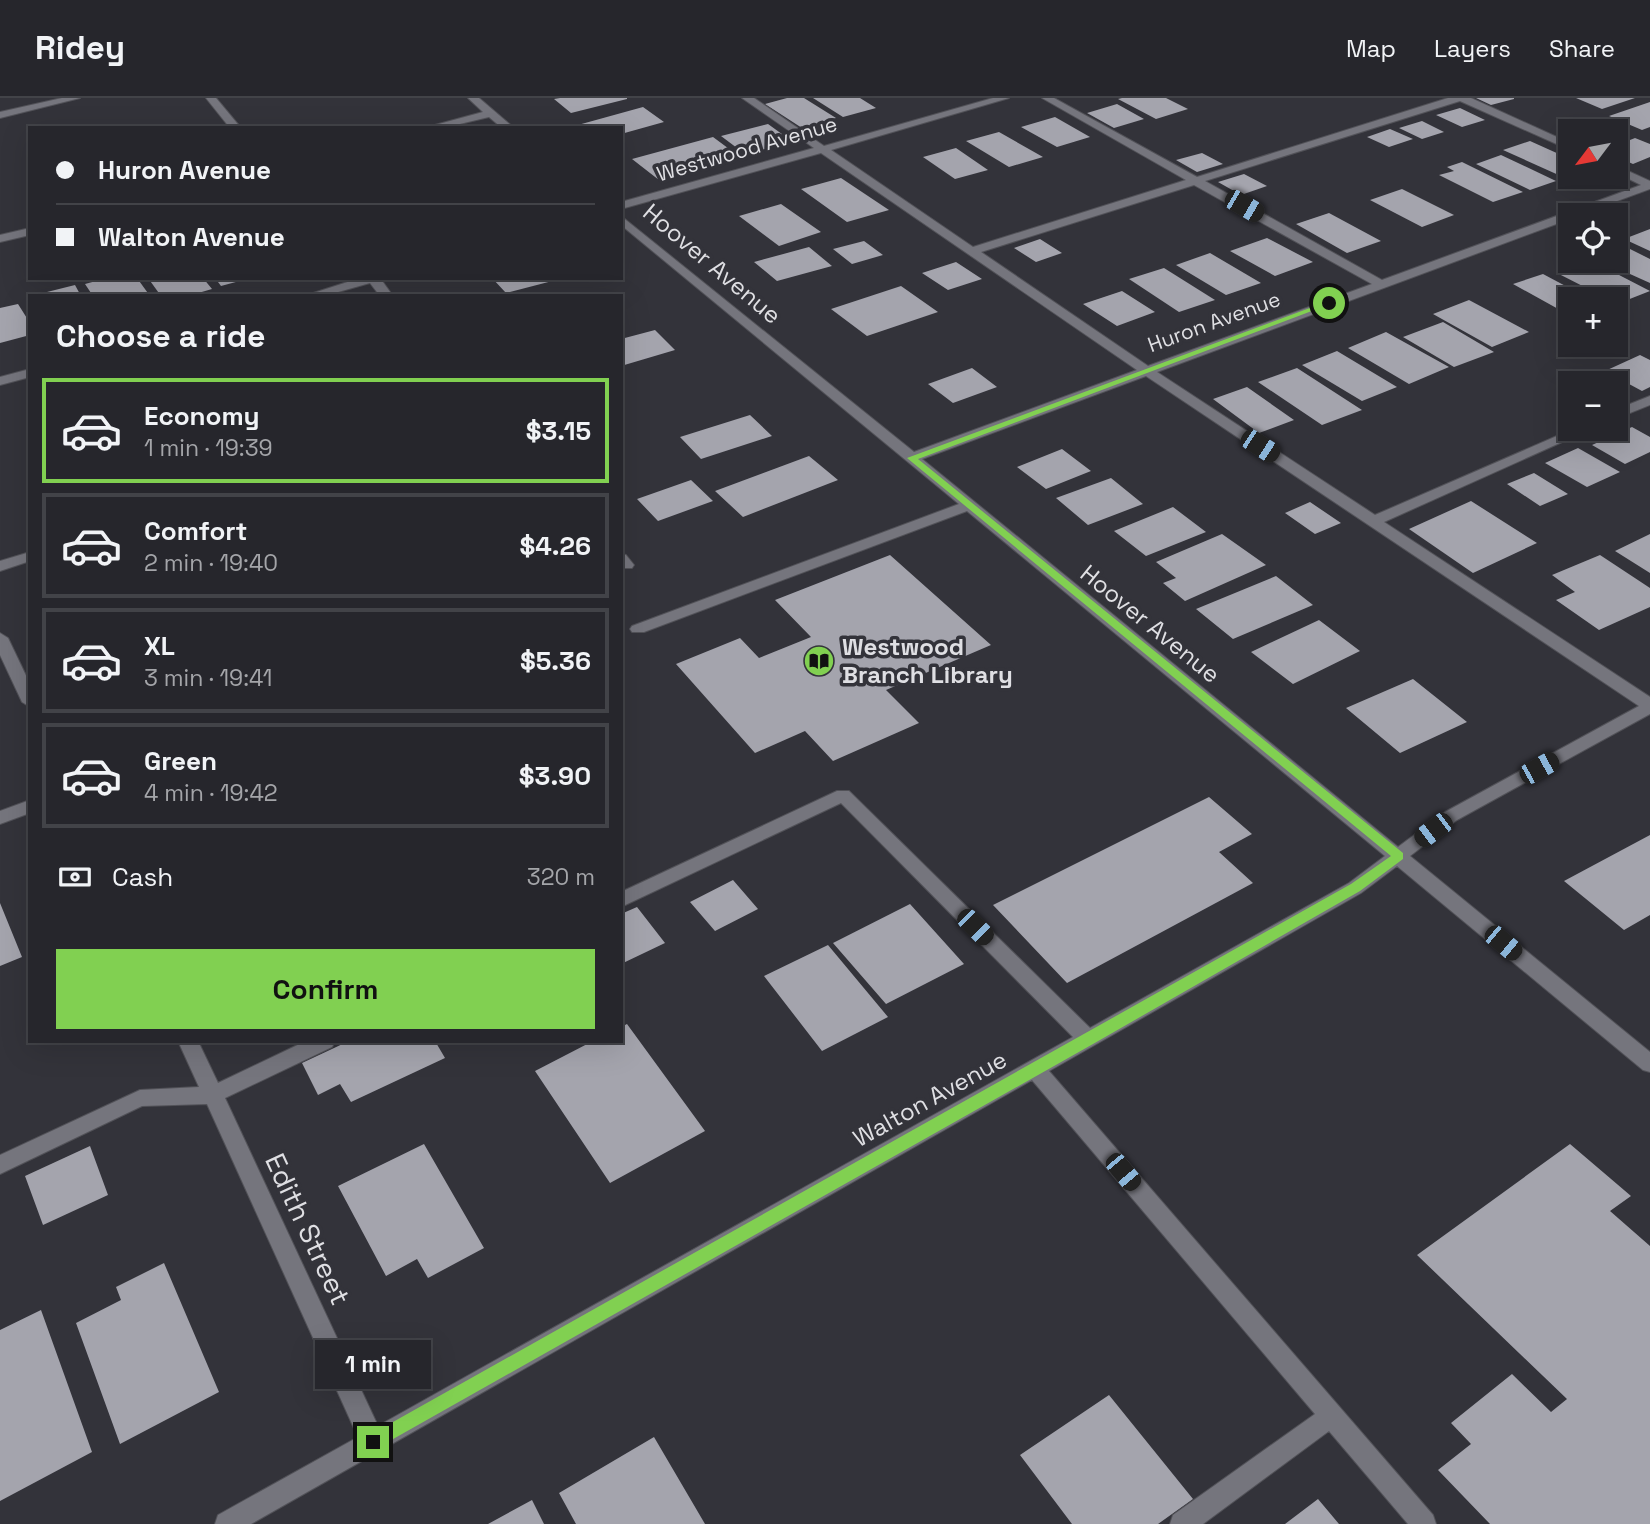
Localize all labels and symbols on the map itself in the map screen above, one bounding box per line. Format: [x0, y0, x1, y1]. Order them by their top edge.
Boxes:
street label: Westwood Avenue [654, 110, 840, 187]
north arrow [1558, 119, 1628, 189]
car [1221, 186, 1268, 226]
street label: Hoover Avenue [637, 197, 788, 331]
street label: Huron Avenue [1144, 285, 1284, 358]
route start [1313, 287, 1345, 319]
car [1237, 426, 1284, 466]
street label: Hoover Avenue [1074, 558, 1227, 690]
place label: Westwood Branch Library [842, 631, 1013, 690]
library icon: Westwood Branch Library [802, 644, 836, 678]
car [1516, 749, 1563, 787]
car [1410, 809, 1457, 851]
car [953, 905, 998, 949]
car [1481, 921, 1526, 965]
street label: Walton Avenue [847, 1044, 1012, 1154]
street label: Edith Street [257, 1147, 359, 1311]
car [1102, 1149, 1145, 1195]
callout: 1 min [315, 1340, 431, 1390]
route end [357, 1426, 389, 1458]

